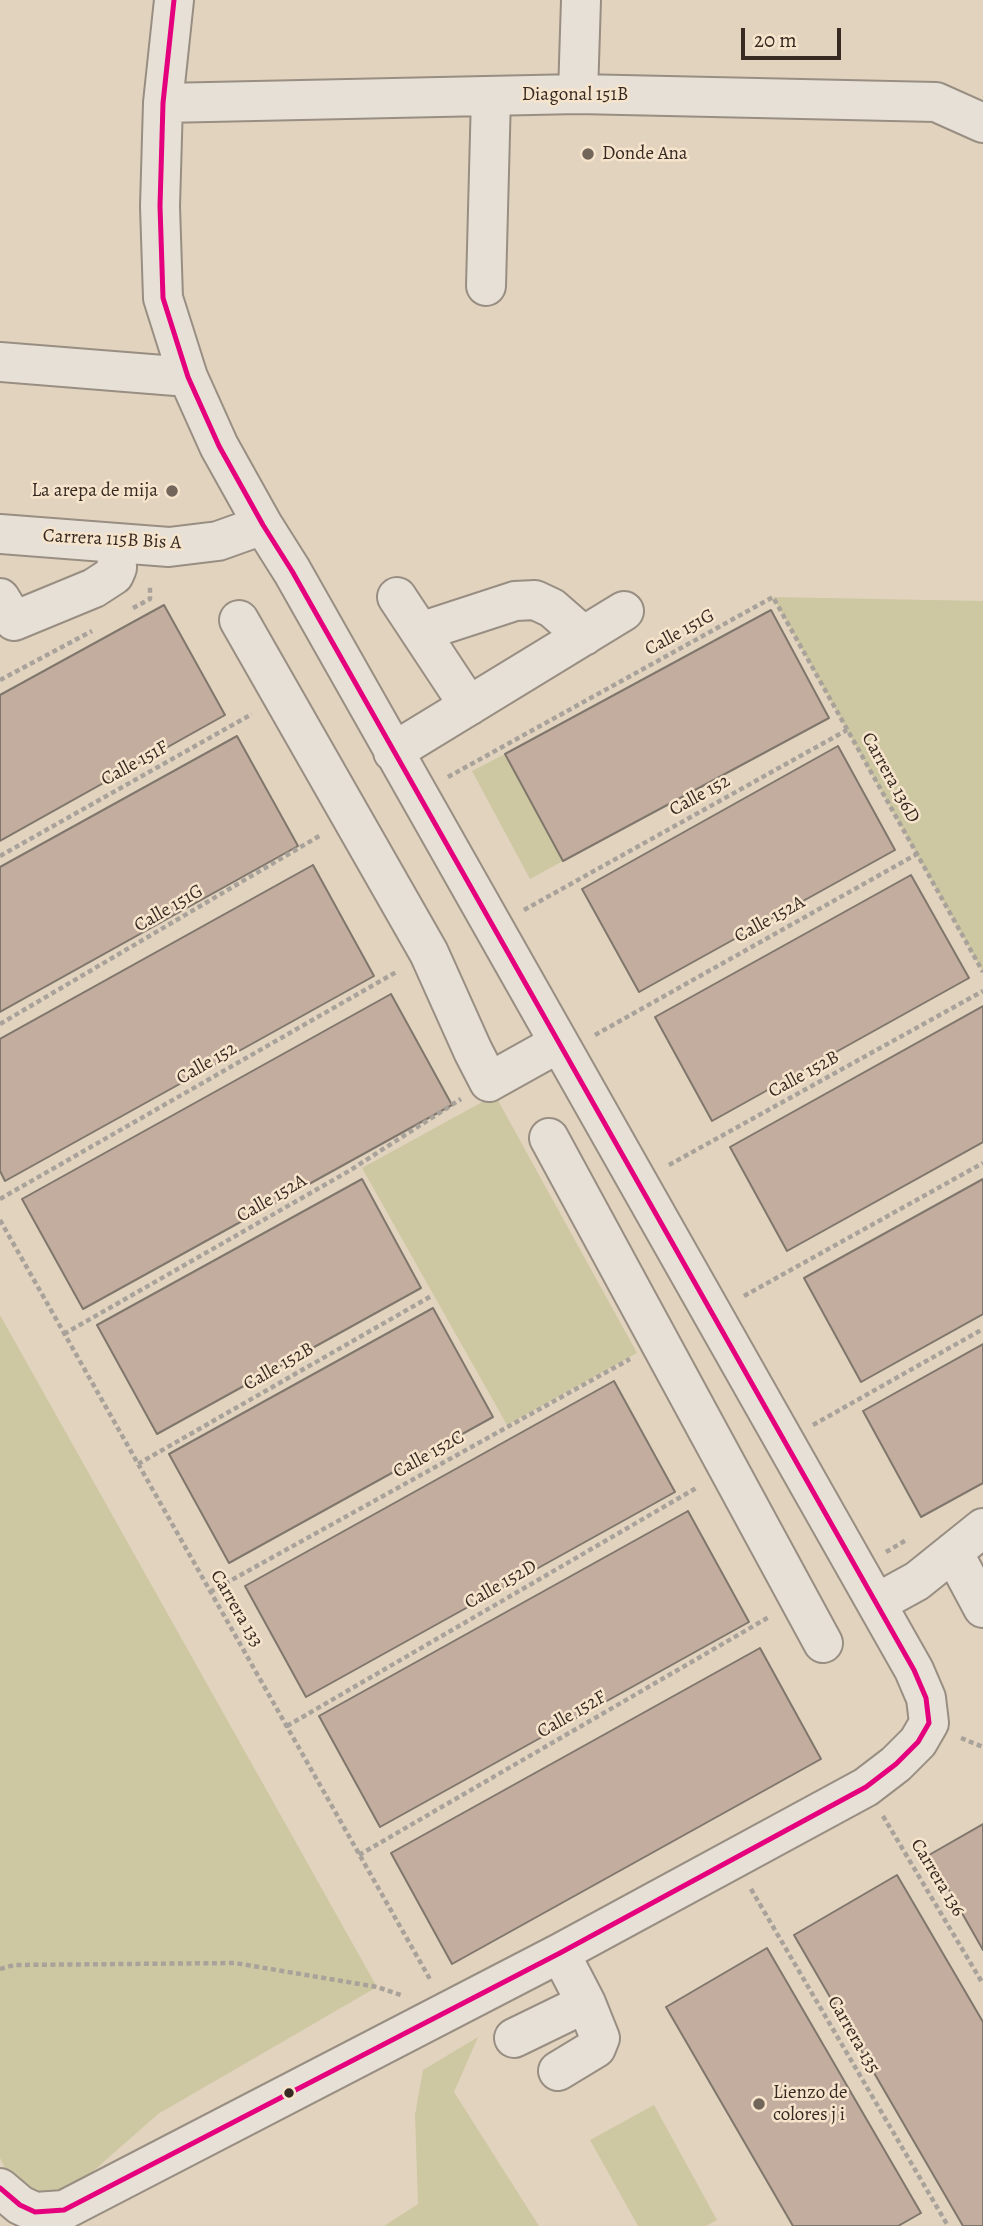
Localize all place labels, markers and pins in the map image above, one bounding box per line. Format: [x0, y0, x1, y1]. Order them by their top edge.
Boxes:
place label: Donde Ana [602, 143, 688, 165]
marker: Donde Ana [580, 146, 596, 162]
place label: La arepa de mija [31, 480, 158, 502]
marker: La arepa de mija [164, 483, 180, 499]
place label: Lienzo de colores j i [773, 2082, 848, 2126]
unlabelled marker [282, 2086, 296, 2100]
marker: Lienzo de colores j i [751, 2096, 767, 2112]

